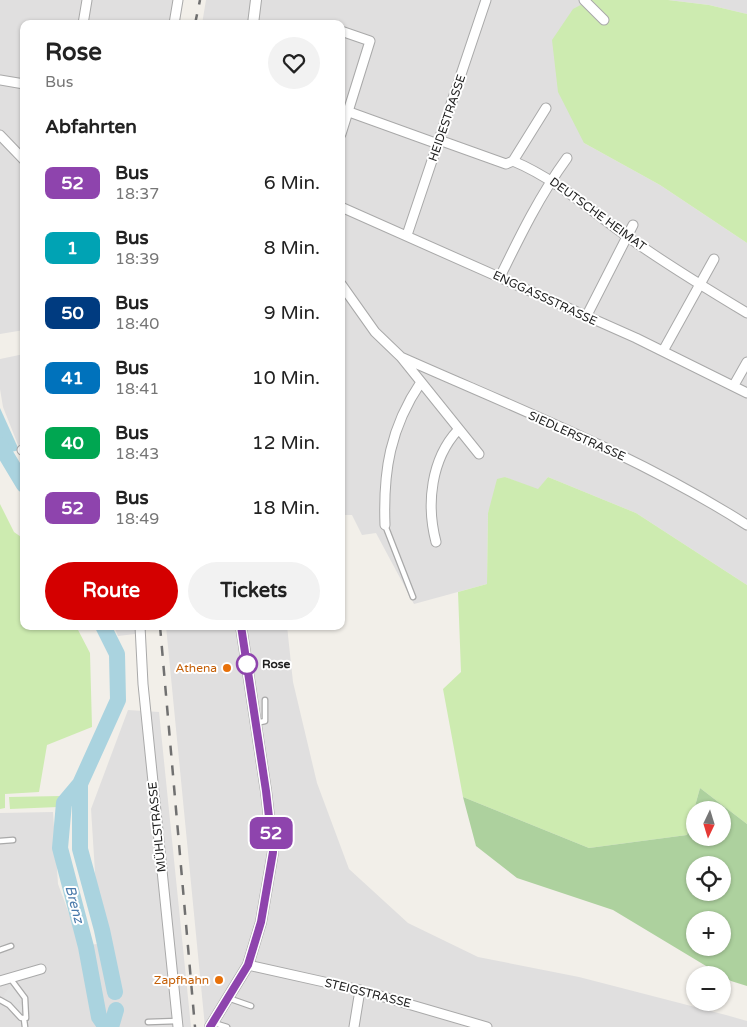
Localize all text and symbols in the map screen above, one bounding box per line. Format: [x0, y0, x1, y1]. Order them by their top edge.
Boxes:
button: heart [268, 37, 320, 89]
text: Rose [45, 38, 102, 67]
text: Bus [45, 72, 73, 92]
street label: HEIDESTRASSE [426, 72, 469, 163]
text: Abfahrten [45, 116, 137, 138]
text: Bus [115, 162, 149, 184]
text: 52 [61, 172, 84, 194]
text: 6 Min. [264, 172, 320, 194]
street label: DEUTSCHE HEIMAT [547, 174, 650, 254]
text: 18:37 [115, 184, 159, 204]
text: Bus [115, 227, 149, 249]
text: 1 [67, 237, 78, 259]
text: 8 Min. [264, 237, 320, 259]
text: 18:39 [115, 249, 159, 269]
street label: ENGGASSSTRASSE [491, 268, 600, 328]
text: Bus [115, 292, 149, 314]
text: 50 [61, 302, 84, 324]
text: 9 Min. [264, 302, 320, 324]
text: 18:40 [115, 314, 159, 334]
text: Bus [115, 357, 149, 379]
text: 41 [61, 367, 84, 389]
text: 10 Min. [252, 367, 320, 389]
text: 18:41 [115, 379, 159, 399]
street label: SIEDLERSTRASSE [526, 408, 628, 464]
text: Bus [115, 422, 149, 444]
text: 40 [61, 432, 84, 454]
text: 12 Min. [252, 432, 320, 454]
text: 18:43 [115, 444, 159, 464]
text: Bus [115, 487, 149, 509]
text: 52 [61, 497, 84, 519]
text: 18 Min. [252, 497, 320, 519]
text: 18:49 [115, 509, 159, 529]
button: Route [45, 562, 178, 620]
button: Tickets [188, 562, 320, 620]
marker: Rose [236, 653, 258, 675]
place label: Rose [262, 657, 291, 671]
place label: Athena [176, 661, 217, 675]
marker: Athena [221, 662, 233, 674]
street label: MÜHLSTRASSE [145, 781, 169, 873]
north arrow [686, 801, 731, 846]
map controls [686, 801, 731, 1011]
line badge: 52 [248, 817, 294, 849]
text: 52 [260, 822, 282, 844]
button: locate [686, 856, 731, 901]
water label: Brenz [61, 883, 88, 927]
button: + [686, 911, 731, 956]
button: − [686, 966, 731, 1011]
place label: Zapfhahn [154, 973, 209, 987]
marker: Zapfhahn [213, 974, 225, 986]
street label: STEIGSTRASSE [323, 975, 413, 1011]

